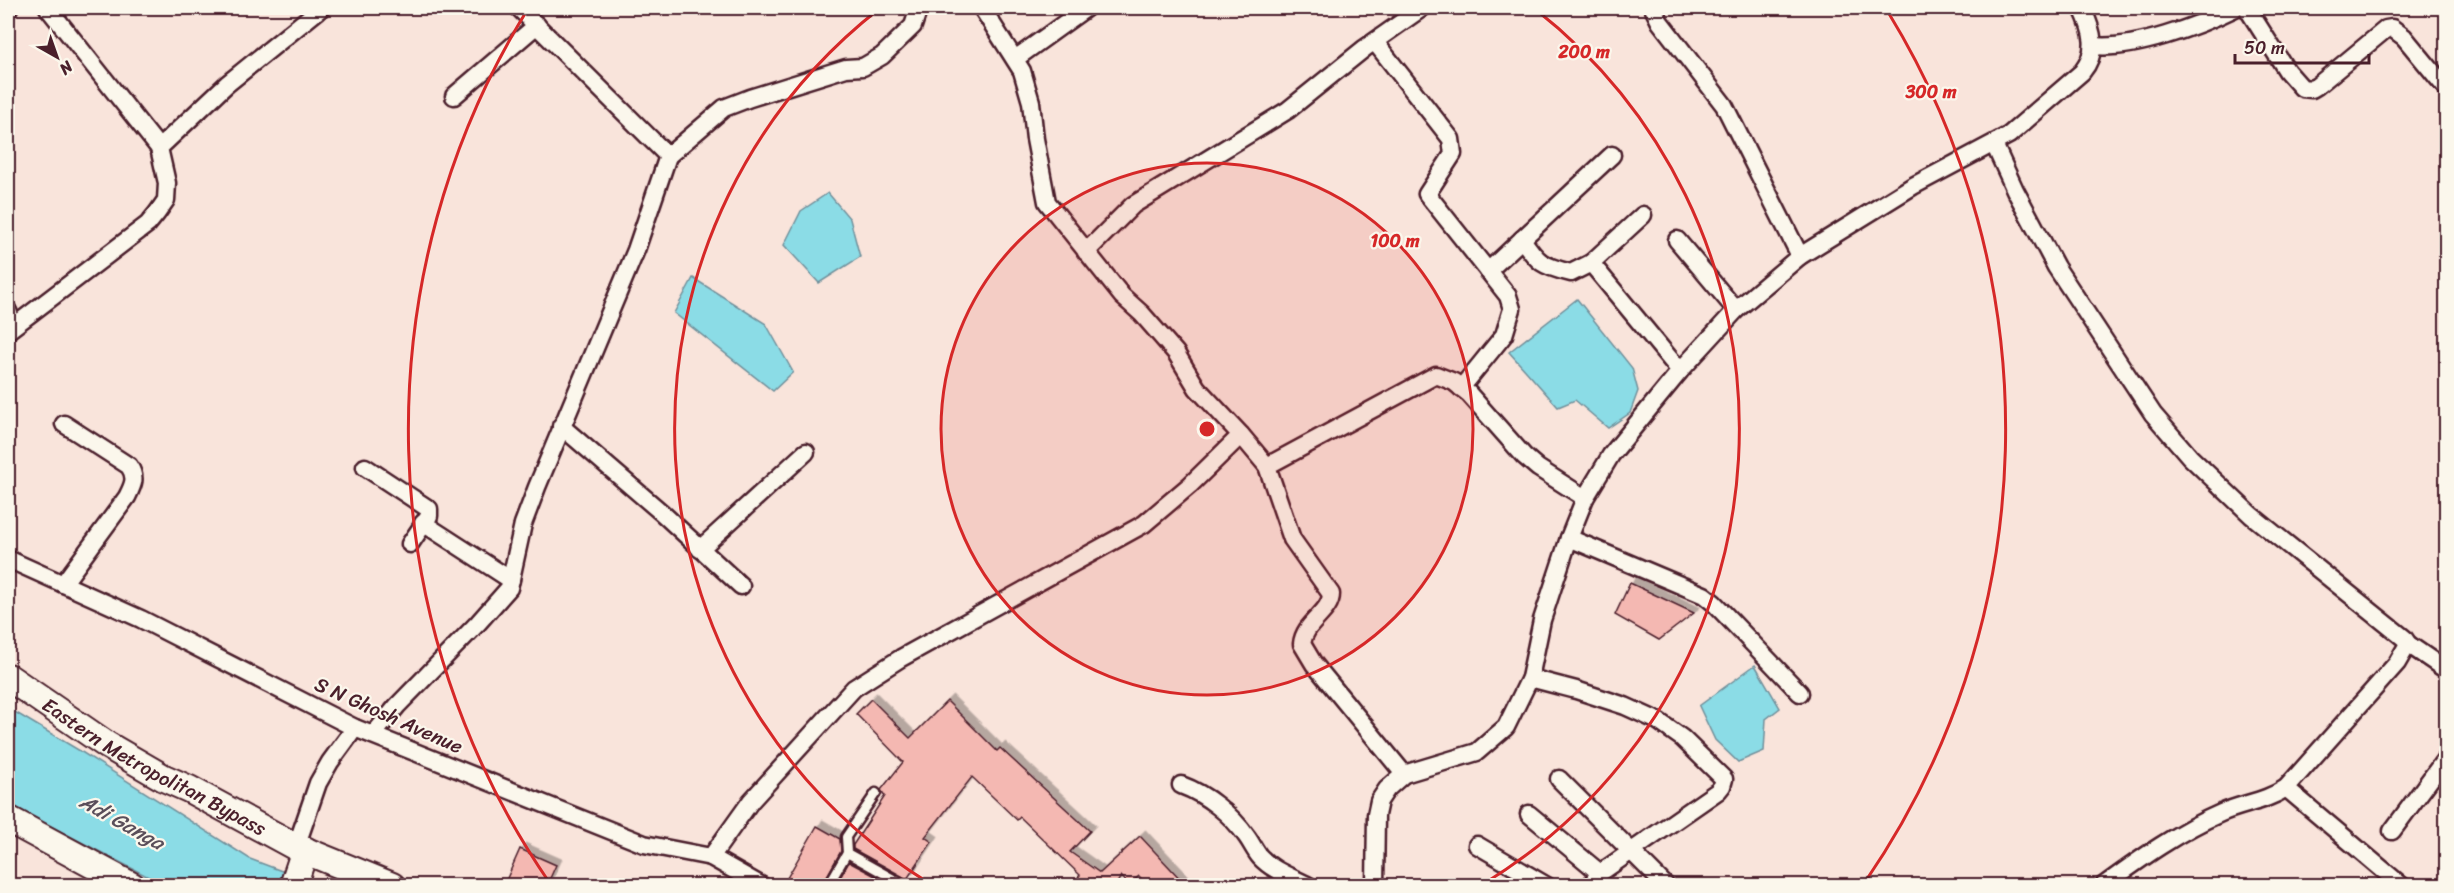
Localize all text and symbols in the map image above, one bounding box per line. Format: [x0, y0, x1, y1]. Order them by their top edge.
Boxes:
north arrow [27, 27, 87, 87]
scale bar [2235, 27, 2368, 65]
text: 50 m [2244, 32, 2285, 64]
text: 200 m [1557, 36, 1610, 68]
text: N [52, 53, 81, 83]
text: 300 m [1904, 76, 1957, 108]
text: 100 m [1371, 225, 1420, 257]
centre of rings [1197, 419, 1217, 439]
street label: S N Ghosh Avenue [309, 667, 469, 764]
street label: Eastern Metropolitan Bypass [35, 688, 273, 846]
water label: Adi Ganga [72, 783, 174, 862]

